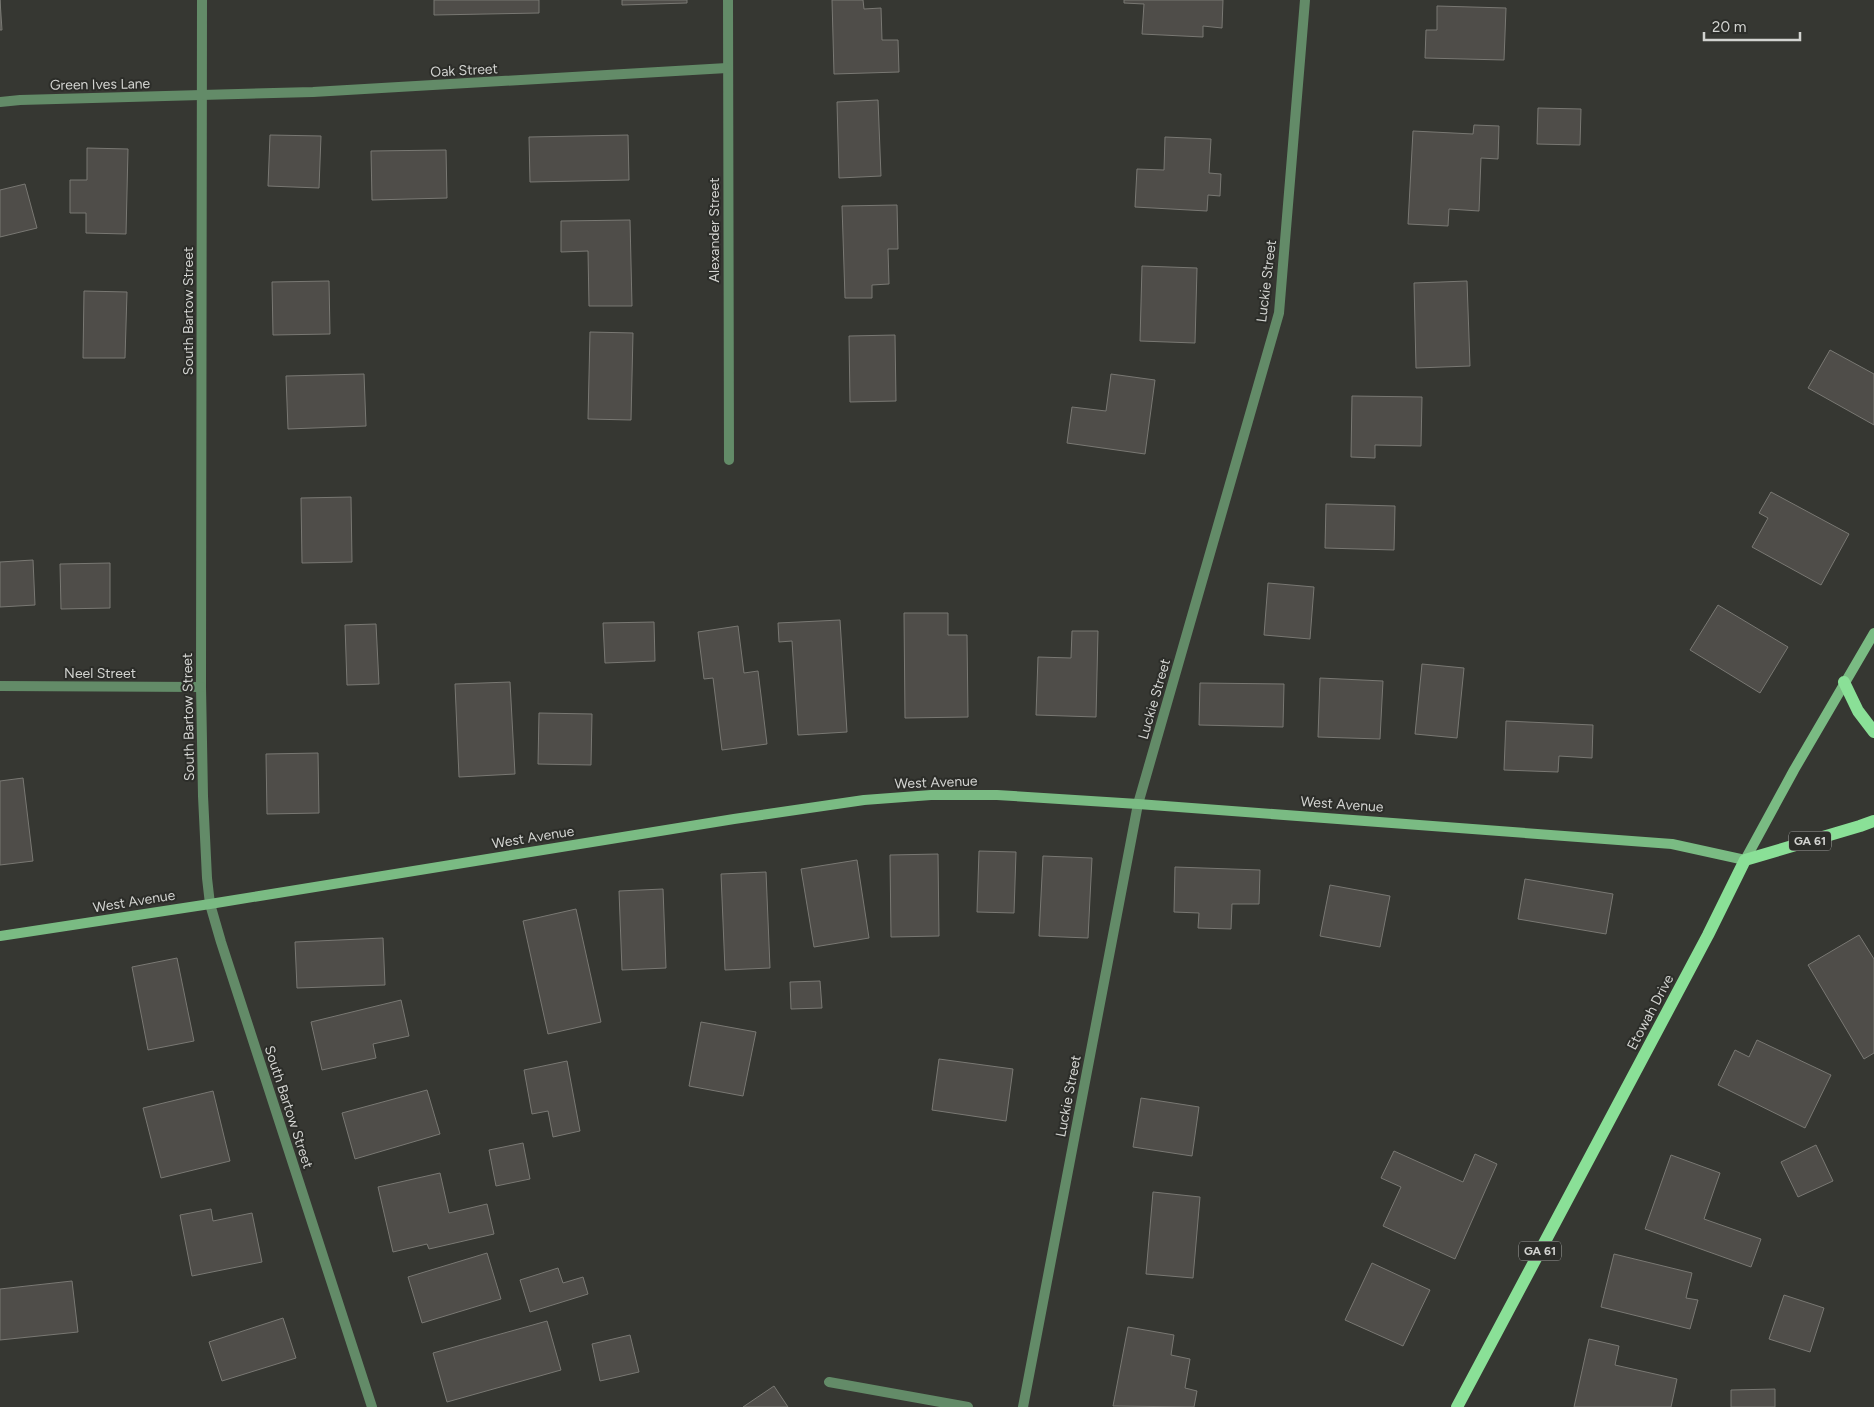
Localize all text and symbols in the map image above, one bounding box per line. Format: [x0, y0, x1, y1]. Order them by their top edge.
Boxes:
scale bar [1704, 10, 1800, 42]
text: 20 m [1712, 18, 1746, 36]
street label: Oak Street [430, 60, 498, 81]
street label: Green Ives Lane [50, 75, 151, 94]
street label: Alexander Street [706, 178, 723, 282]
street label: Luckie Street [1253, 239, 1280, 323]
street label: South Bartow Street [180, 247, 197, 375]
street label: South Bartow Street [179, 653, 198, 781]
street label: Luckie Street [1135, 657, 1174, 741]
street label: Neel Street [64, 665, 136, 682]
street label: West Avenue [894, 773, 978, 792]
street label: West Avenue [1300, 793, 1384, 816]
street label: West Avenue [491, 823, 576, 852]
road number: GA 61 [1789, 831, 1831, 850]
street label: West Avenue [92, 887, 177, 916]
street label: Etowah Drive [1623, 971, 1678, 1053]
street label: South Bartow Street [261, 1043, 316, 1171]
street label: Luckie Street [1052, 1054, 1085, 1138]
road number: GA 61 [1519, 1242, 1561, 1260]

